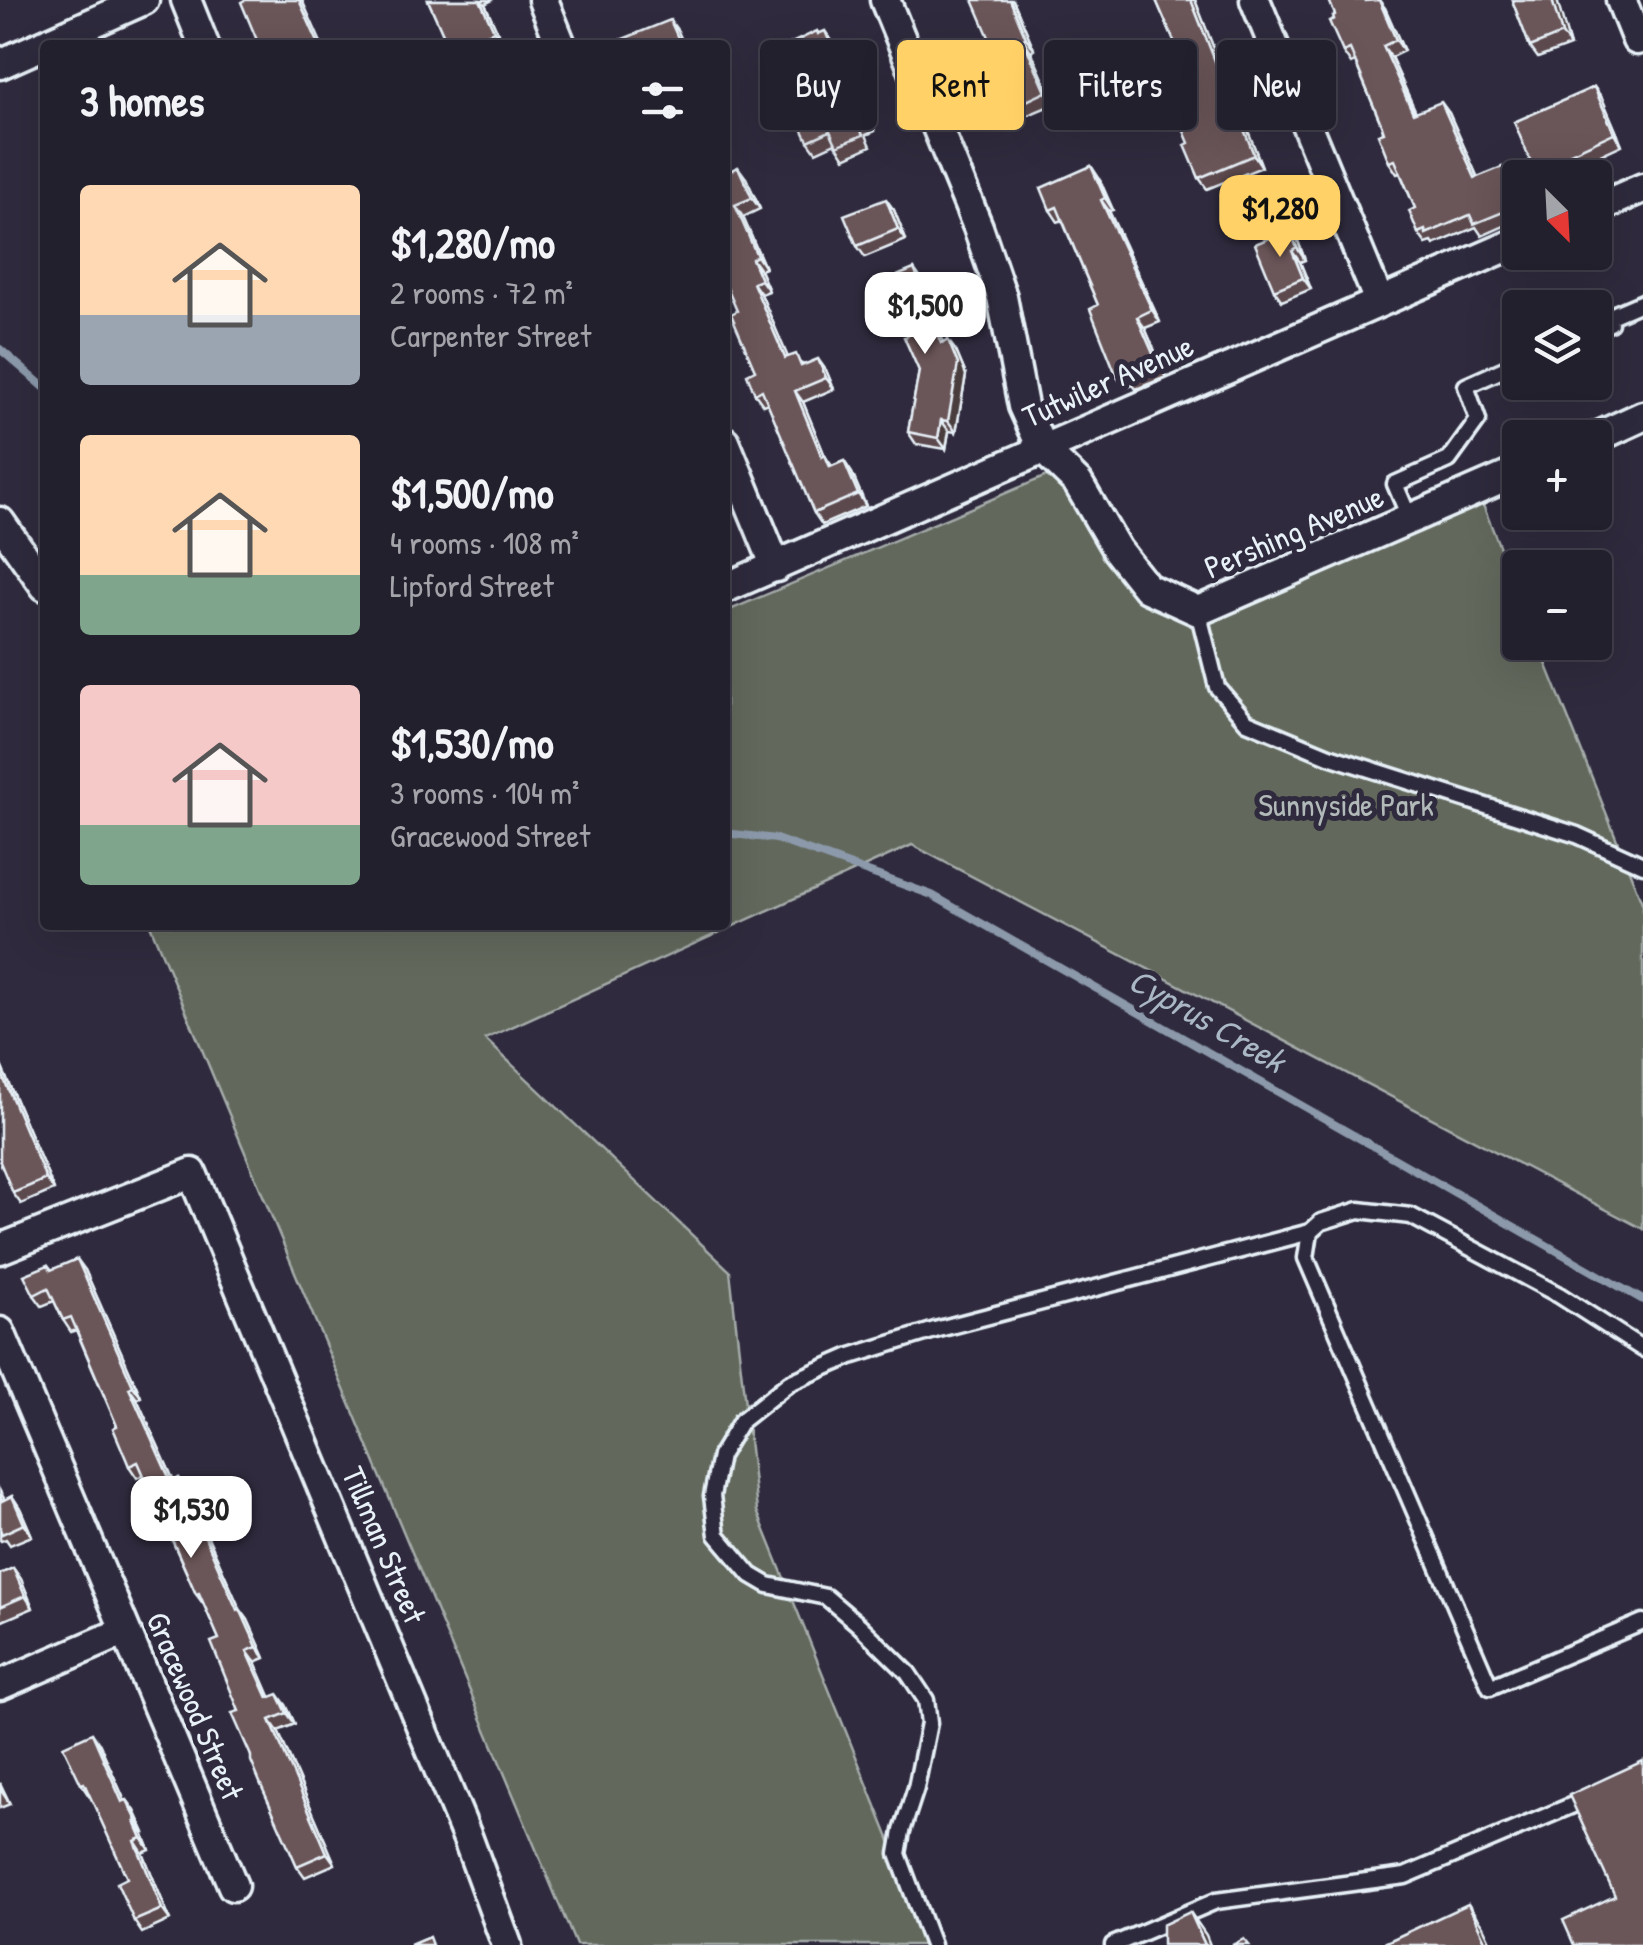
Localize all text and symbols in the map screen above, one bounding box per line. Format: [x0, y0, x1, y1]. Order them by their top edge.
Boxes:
chip: Buy [760, 40, 877, 130]
chip: Rent [897, 40, 1024, 130]
chip: Filters [1044, 40, 1197, 130]
chip: New [1217, 40, 1336, 130]
text: 3 homes [80, 72, 205, 129]
icon: filters [635, 73, 690, 128]
north arrow [1502, 160, 1612, 270]
map controls [1502, 160, 1612, 660]
pin: $1,280 [1199, 175, 1361, 260]
text: $1,280 [1241, 186, 1319, 229]
text: $1,280/mo [390, 214, 555, 271]
icon: home [160, 225, 280, 345]
text: 2 rooms · 72 m² [390, 271, 573, 314]
pin: $1,500 [844, 272, 1006, 357]
text: $1,500 [887, 283, 963, 326]
button: layers [1502, 290, 1612, 400]
text: Carpenter Street [390, 314, 591, 357]
street label: Tutwiler Avenue [1016, 324, 1200, 437]
button: + [1502, 420, 1612, 530]
text: $1,500/mo [390, 464, 554, 521]
street label: Pershing Avenue [1198, 474, 1390, 589]
icon: home [160, 475, 280, 595]
text: 4 rooms · 108 m² [390, 521, 579, 564]
button: − [1502, 550, 1612, 660]
text: Lipford Street [390, 564, 554, 607]
text: $1,530/mo [390, 714, 554, 771]
icon: home [160, 725, 280, 845]
text: 3 rooms · 104 m² [390, 771, 579, 814]
park label: Sunnyside Park [1258, 783, 1434, 826]
text: Gracewood Street [390, 814, 590, 857]
water label: Cyprus Creek [1121, 956, 1297, 1085]
street label: Tillman Street [332, 1460, 437, 1631]
pin: $1,530 [110, 1476, 272, 1561]
text: $1,530 [153, 1487, 229, 1530]
street label: Gracewood Street [137, 1605, 255, 1807]

